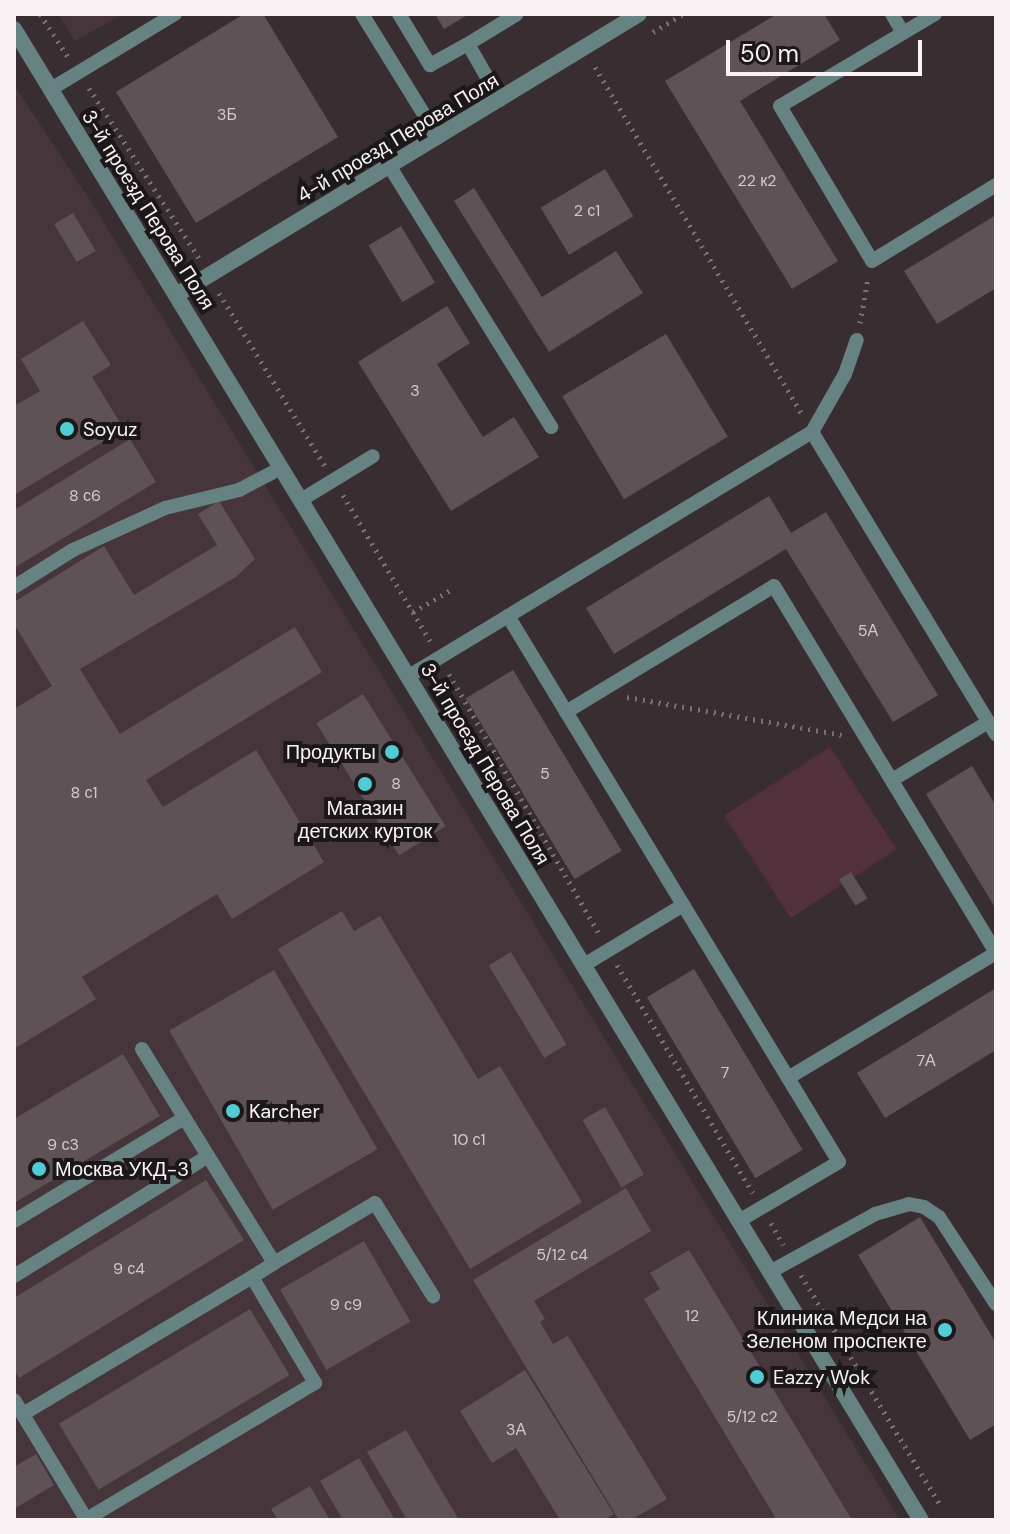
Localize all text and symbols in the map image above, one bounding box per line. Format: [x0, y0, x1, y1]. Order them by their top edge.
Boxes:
scale bar [730, 24, 926, 74]
text: 50 m [740, 38, 799, 69]
street label: 4-й проезд Перова Поля [293, 68, 503, 208]
house number: 3Б [217, 105, 237, 125]
street label: 3-й проезд Перова Поля [77, 106, 219, 314]
house number: 22 к2 [738, 171, 776, 191]
house number: 2 с1 [574, 201, 600, 221]
house number: 3 [410, 381, 420, 401]
place label: Soyuz [83, 417, 137, 441]
marker: Soyuz [58, 420, 76, 438]
house number: 8 с6 [69, 486, 101, 506]
house number: 5А [858, 621, 878, 641]
street label: 3-й проезд Перова Поля [415, 659, 555, 869]
place label: Продукты [286, 740, 376, 764]
marker: Продукты [383, 743, 401, 761]
house number: 5 [540, 764, 550, 784]
house number: 8 [391, 774, 401, 794]
marker: Магазин детских курток [356, 775, 374, 793]
house number: 8 с1 [71, 783, 97, 803]
place label: Магазин детских курток [298, 796, 432, 843]
house number: 7А [916, 1051, 936, 1071]
house number: 7 [721, 1063, 729, 1083]
place label: Karcher [249, 1099, 320, 1123]
marker: Karcher [224, 1102, 242, 1120]
house number: 10 с1 [452, 1130, 486, 1150]
house number: 9 с3 [47, 1135, 79, 1155]
place label: Москва УКД-3 [55, 1157, 189, 1181]
marker: Москва УКД-3 [30, 1160, 48, 1178]
house number: 5/12 с4 [536, 1245, 588, 1265]
house number: 9 с4 [113, 1259, 145, 1279]
house number: 9 с9 [330, 1295, 362, 1315]
house number: 12 [685, 1306, 699, 1326]
place label: Клиника Медси на Зеленом проспекте [746, 1306, 927, 1353]
marker: Клиника Медси на Зеленом проспекте [934, 1319, 956, 1341]
place label: Eazzy Wok [773, 1365, 870, 1389]
marker: Eazzy Wok [748, 1368, 766, 1386]
house number: 5/12 с2 [726, 1407, 778, 1427]
house number: 3А [506, 1420, 526, 1440]

